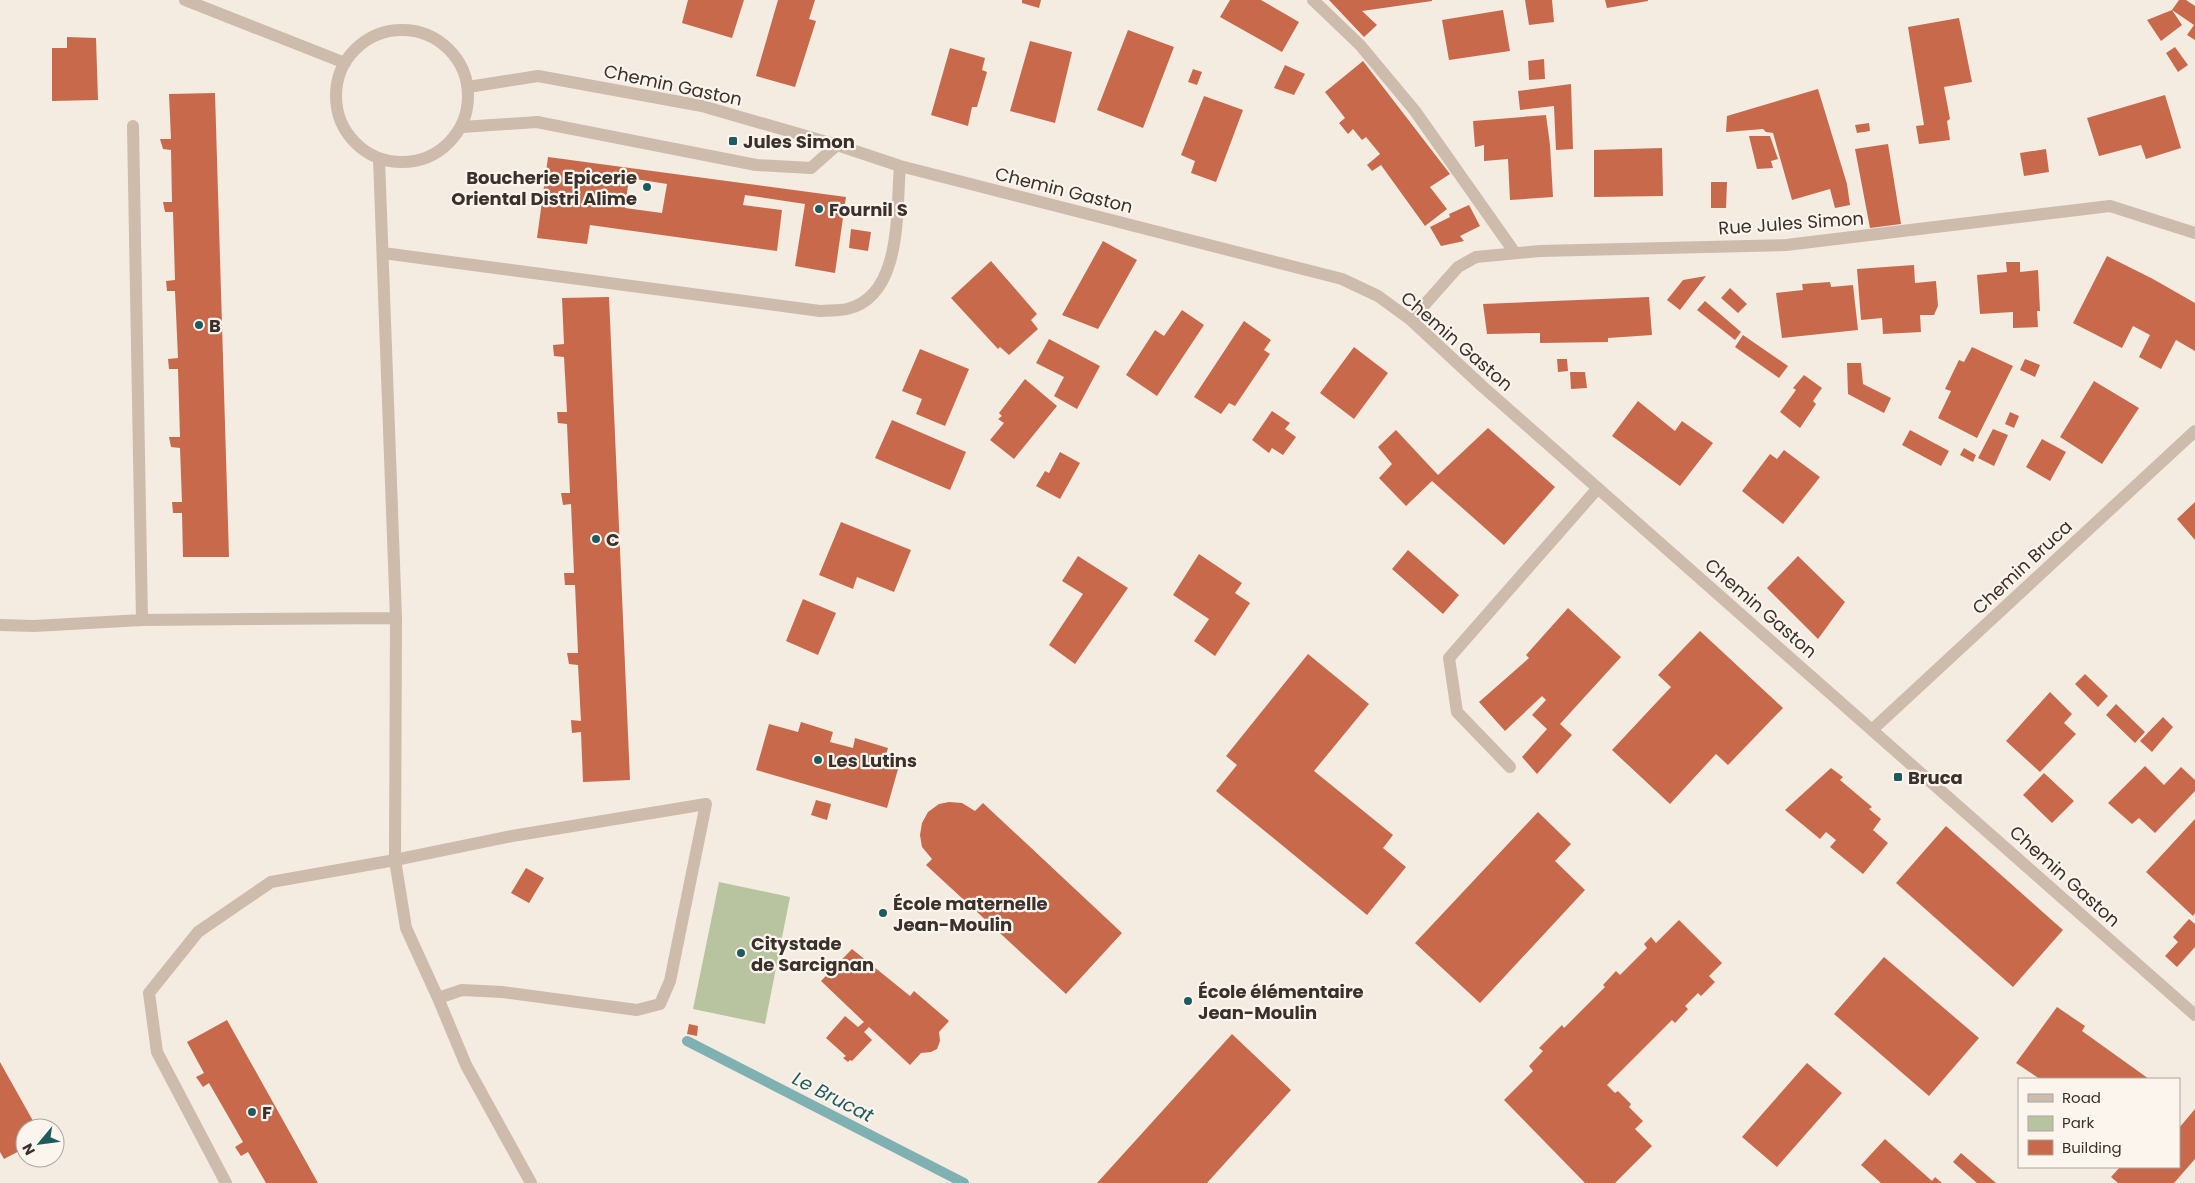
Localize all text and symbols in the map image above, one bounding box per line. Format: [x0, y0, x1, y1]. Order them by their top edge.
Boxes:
street label: Chemin Gaston [601, 58, 745, 112]
place label: Jules Simon [743, 129, 855, 154]
marker: Jules Simon [727, 135, 739, 147]
street label: Chemin Gaston [993, 161, 1135, 219]
place label: Boucherie Epicerie Oriental Distri Alime [451, 165, 637, 211]
marker: Boucherie Epicerie Oriental Distri Alime [641, 181, 653, 193]
place label: Fournil S [829, 197, 908, 222]
marker: Fournil S [813, 203, 825, 215]
street label: Rue Jules Simon [1717, 205, 1865, 241]
street label: Chemin Gaston [1396, 285, 1518, 397]
place label: B [209, 313, 221, 338]
marker: B [193, 319, 205, 331]
street label: Chemin Bruca [1967, 514, 2077, 620]
place label: C [606, 527, 620, 552]
marker: C [590, 533, 602, 545]
street label: Chemin Gaston [1700, 552, 1822, 664]
place label: Les Lutins [828, 748, 917, 773]
marker: Les Lutins [812, 754, 824, 766]
place label: Bruca [1908, 765, 1963, 790]
marker: Bruca [1892, 771, 1904, 783]
street label: Chemin Gaston [2004, 820, 2126, 932]
place label: École maternelle Jean-Moulin [893, 891, 1048, 937]
marker: École maternelle Jean-Moulin [877, 907, 889, 919]
place label: Citystade de Sarcignan [751, 931, 874, 977]
marker: Citystade de Sarcignan [735, 947, 747, 959]
place label: École élémentaire Jean-Moulin [1198, 979, 1364, 1025]
marker: École élémentaire Jean-Moulin [1182, 995, 1194, 1007]
water label: Le Brucat [788, 1065, 879, 1129]
legend [2018, 1078, 2180, 1168]
text: Road [2062, 1087, 2101, 1108]
place label: F [262, 1100, 272, 1125]
marker: F [246, 1106, 258, 1118]
text: Park [2062, 1112, 2094, 1133]
north arrow [15, 1118, 65, 1168]
text: Building [2062, 1137, 2122, 1158]
text: N [17, 1140, 40, 1159]

